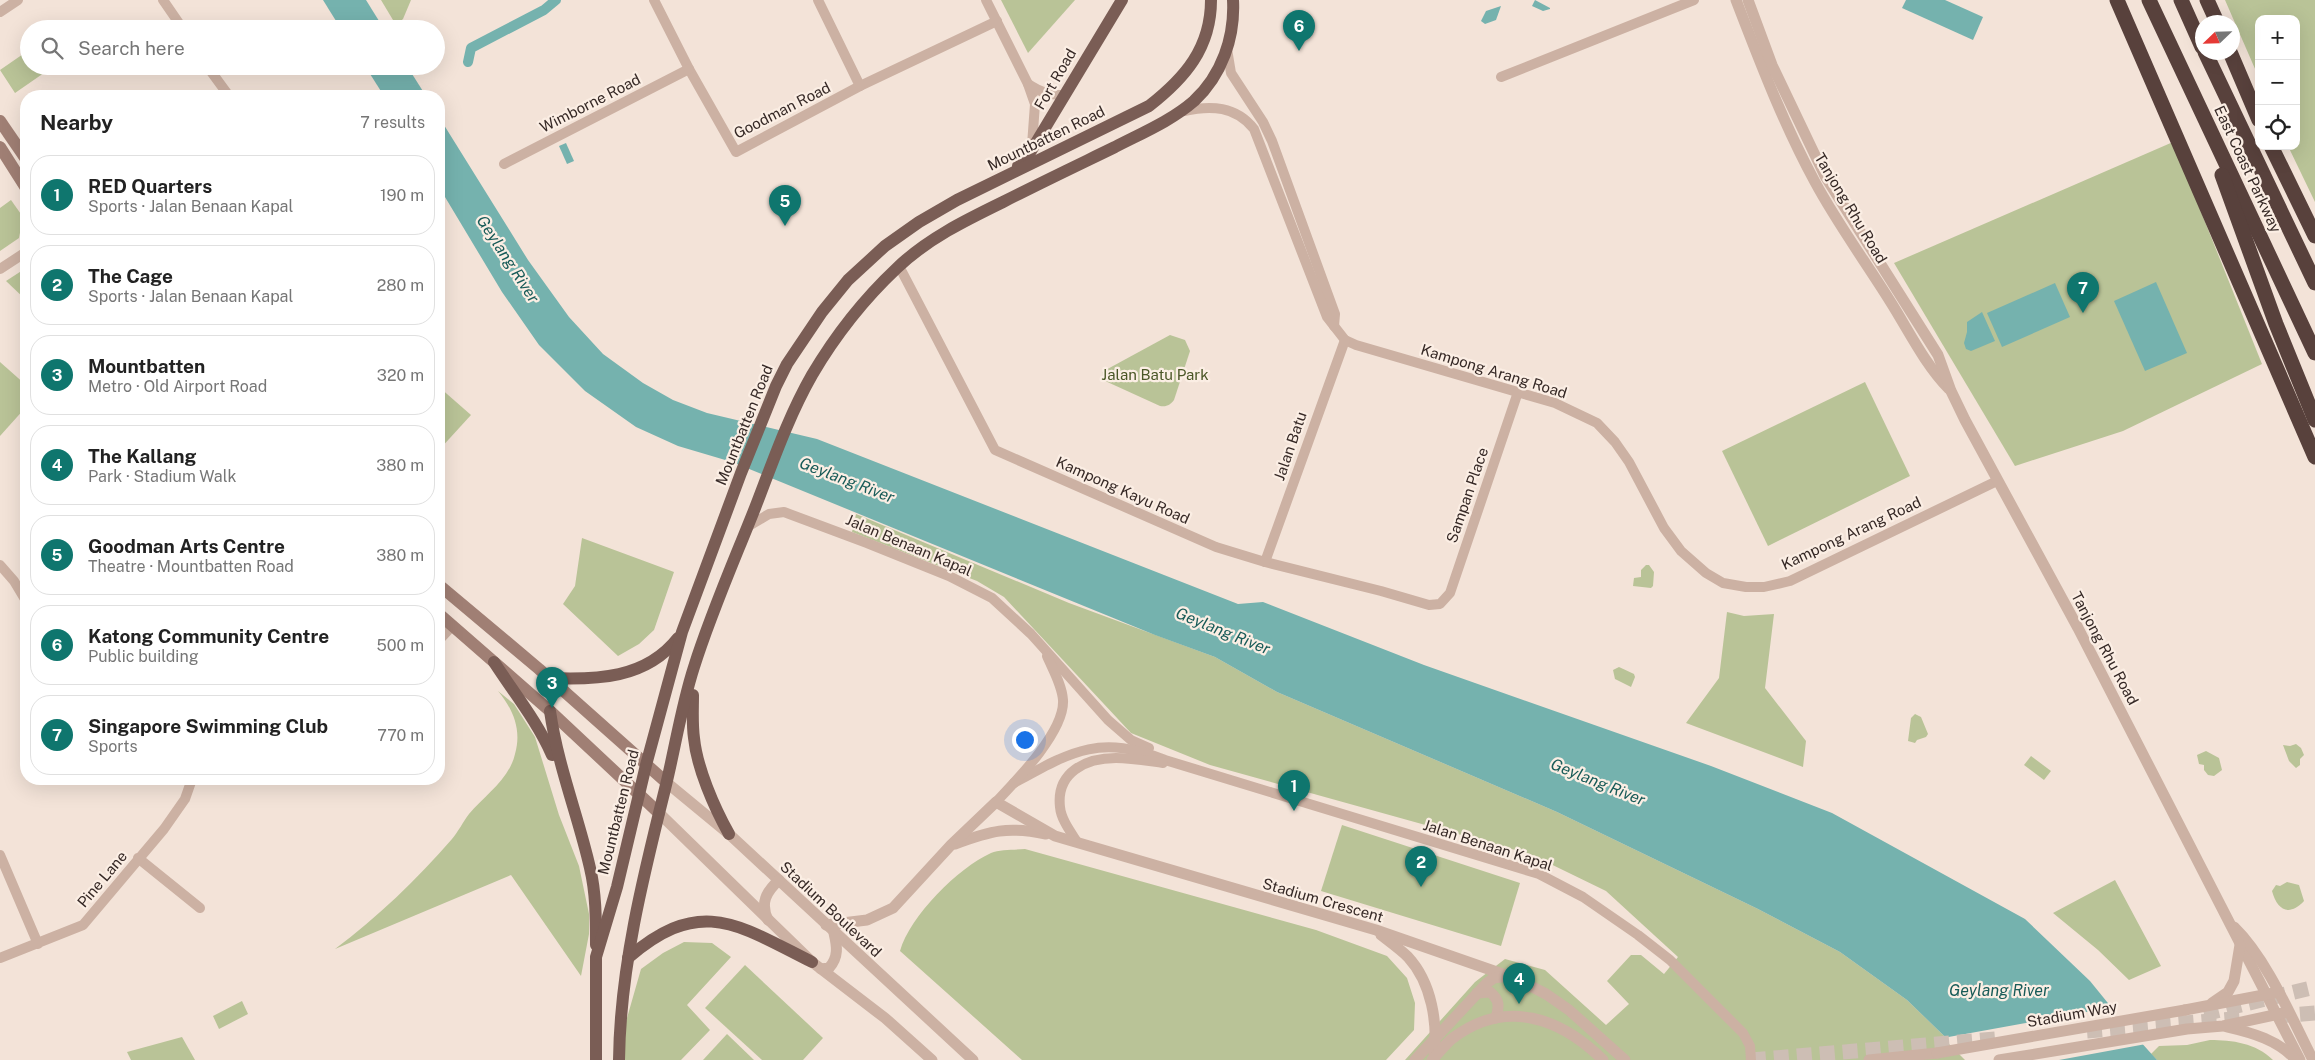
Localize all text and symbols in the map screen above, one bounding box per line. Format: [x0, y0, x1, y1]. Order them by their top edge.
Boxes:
pin: 6 [1283, 10, 1315, 51]
north arrow [2195, 15, 2240, 60]
map controls [2255, 15, 2300, 150]
button: + [2255, 15, 2300, 60]
search box [20, 20, 445, 75]
icon: search [38, 34, 66, 62]
text: Search here [78, 37, 185, 59]
street label: Fort Road [1031, 45, 1079, 113]
button: − [2255, 60, 2300, 105]
street label: Wimborne Road [537, 70, 643, 136]
street label: Goodman Road [731, 78, 833, 142]
street label: Mountbatten Road [985, 102, 1107, 174]
street label: East Coast Parkway [2211, 103, 2285, 235]
button: locate [2255, 105, 2300, 150]
text: Nearby [40, 110, 113, 135]
text: 7 results [360, 113, 425, 132]
street label: Tanjong Rhu Road [1811, 150, 1891, 266]
text: RED Quarters [88, 175, 212, 197]
pin: 5 [769, 185, 801, 226]
text: 1 [54, 186, 60, 205]
text: 190 m [380, 186, 424, 205]
text: Sports · Jalan Benaan Kapal [88, 197, 293, 216]
water label: Geylang River [473, 212, 544, 307]
text: The Cage [88, 265, 173, 287]
pin: 7 [2067, 272, 2099, 313]
text: 2 [52, 276, 62, 295]
text: 280 m [377, 276, 424, 295]
text: Sports · Jalan Benaan Kapal [88, 287, 293, 306]
street label: Kampong Arang Road [1419, 341, 1569, 401]
text: Mountbatten [88, 355, 205, 377]
street label: Mountbatten Road [712, 362, 776, 488]
text: 3 [52, 366, 62, 385]
text: 320 m [377, 366, 424, 385]
park label: Jalan Batu Park [1101, 366, 1209, 383]
text: Metro · Old Airport Road [88, 377, 267, 396]
street label: Jalan Batu [1270, 409, 1310, 483]
text: The Kallang [88, 445, 196, 467]
street label: Sampan Place [1443, 445, 1491, 545]
water label: Geylang River [797, 453, 898, 507]
street label: Kampong Kayu Road [1054, 453, 1192, 527]
text: 4 [52, 456, 62, 475]
text: 380 m [376, 456, 424, 475]
text: Park · Stadium Walk [88, 467, 236, 486]
street label: Kampong Arang Road [1778, 493, 1924, 573]
street label: Jalan Benaan Kapal [843, 511, 975, 579]
text: Goodman Arts Centre [88, 535, 285, 557]
text: 5 [52, 546, 62, 565]
text: 380 m [376, 546, 424, 565]
text: Theatre · Mountbatten Road [88, 557, 294, 576]
street label: Tanjong Rhu Road [2068, 589, 2142, 707]
water label: Geylang River [1173, 603, 1274, 659]
text: Katong Community Centre [88, 625, 329, 647]
text: 6 [52, 636, 62, 655]
text: 500 m [377, 636, 424, 655]
text: Public building [88, 647, 199, 666]
pin: 3 [536, 667, 568, 708]
text: Singapore Swimming Club [88, 715, 328, 737]
text: 7 [52, 726, 62, 745]
text: 770 m [377, 726, 424, 745]
your location [1012, 727, 1038, 753]
text: Sports [88, 737, 138, 756]
street label: Mountbatten Road [594, 748, 642, 876]
water label: Geylang River [1548, 754, 1649, 810]
pin: 1 [1278, 770, 1310, 811]
street label: Jalan Benaan Kapal [1421, 816, 1555, 874]
pin: 2 [1405, 846, 1437, 887]
street label: Pine Lane [74, 848, 130, 910]
street label: Stadium Boulevard [777, 858, 885, 960]
street label: Stadium Crescent [1261, 875, 1386, 925]
pin: 4 [1503, 963, 1535, 1004]
water label: Geylang River [1949, 981, 2050, 1000]
street label: Stadium Way [2026, 998, 2118, 1030]

